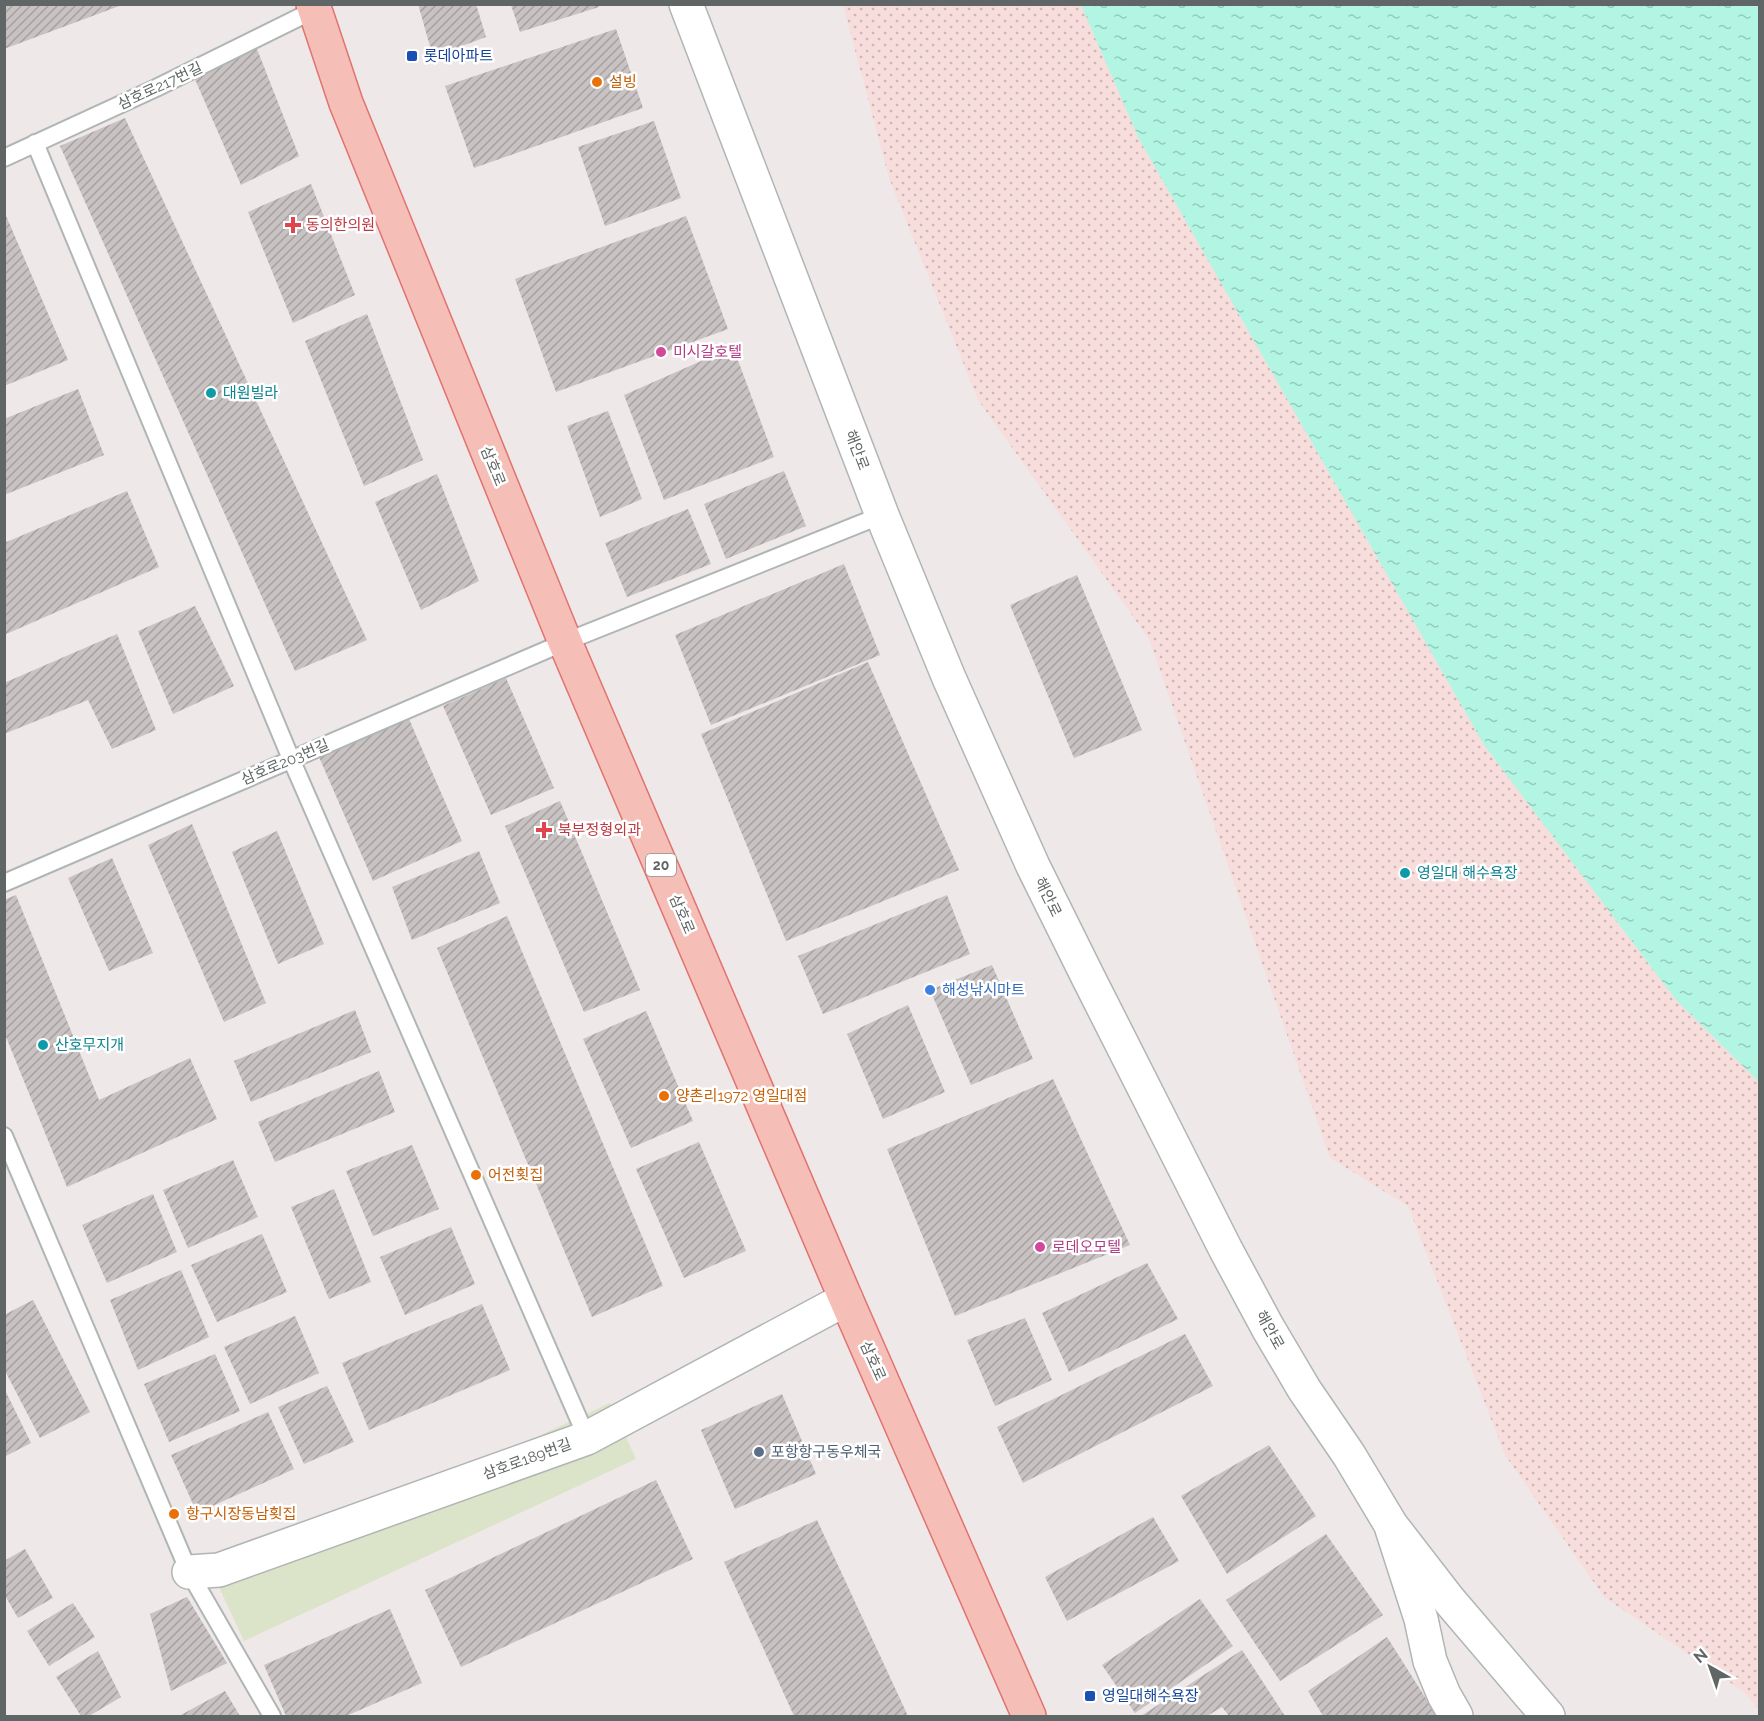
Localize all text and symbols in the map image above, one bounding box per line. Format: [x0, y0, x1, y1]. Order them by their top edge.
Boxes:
place label: 롯데아파트 [424, 47, 493, 65]
marker: 롯데아파트 [405, 49, 419, 63]
street label: 삼호로217번길 [115, 59, 205, 113]
place label: 설빙 [609, 73, 637, 91]
marker: 설빙 [590, 75, 604, 89]
marker: 동의한의원 [284, 216, 302, 234]
place label: 동의한의원 [306, 216, 375, 234]
place label: 미시갈호텔 [673, 343, 742, 361]
marker: 미시갈호텔 [654, 345, 668, 359]
place label: 대원빌라 [223, 384, 278, 402]
marker: 대원빌라 [204, 386, 218, 400]
street label: 해안로 [841, 427, 873, 473]
street label: 삼호로 [477, 443, 509, 489]
street label: 삼호로203번길 [238, 735, 332, 789]
marker: 북부정형외과 [535, 821, 553, 839]
place label: 북부정형외과 [558, 821, 641, 839]
road number: 20 [646, 854, 676, 876]
place label: 영일대 해수욕장 [1417, 864, 1518, 882]
marker: 영일대 해수욕장 [1398, 866, 1412, 880]
street label: 해안로 [1031, 874, 1065, 920]
street label: 삼호로 [666, 891, 698, 937]
place label: 해성낚시마트 [942, 981, 1025, 999]
marker: 해성낚시마트 [923, 983, 937, 997]
place label: 산호무지개 [55, 1036, 124, 1054]
marker: 산호무지개 [36, 1038, 50, 1052]
place label: 양촌리1972 영일대점 [676, 1087, 807, 1105]
marker: 양촌리1972 영일대점 [657, 1089, 671, 1103]
place label: 어전횟집 [488, 1166, 543, 1184]
marker: 어전횟집 [469, 1168, 483, 1182]
place label: 로데오모텔 [1052, 1238, 1121, 1256]
marker: 로데오모텔 [1033, 1240, 1047, 1254]
street label: 해안로 [1252, 1308, 1288, 1352]
street label: 삼호로 [856, 1338, 890, 1384]
street label: 삼호로189번길 [480, 1435, 574, 1483]
place label: 포항항구동우체국 [771, 1443, 881, 1461]
marker: 포항항구동우체국 [752, 1445, 766, 1459]
place label: 항구시장동남횟집 [186, 1505, 296, 1523]
marker: 항구시장동남횟집 [167, 1507, 181, 1521]
north arrow [1680, 1637, 1740, 1697]
text: N [1690, 1645, 1711, 1667]
place label: 영일대해수욕장 [1102, 1687, 1199, 1705]
marker: 영일대해수욕장 [1083, 1689, 1097, 1703]

